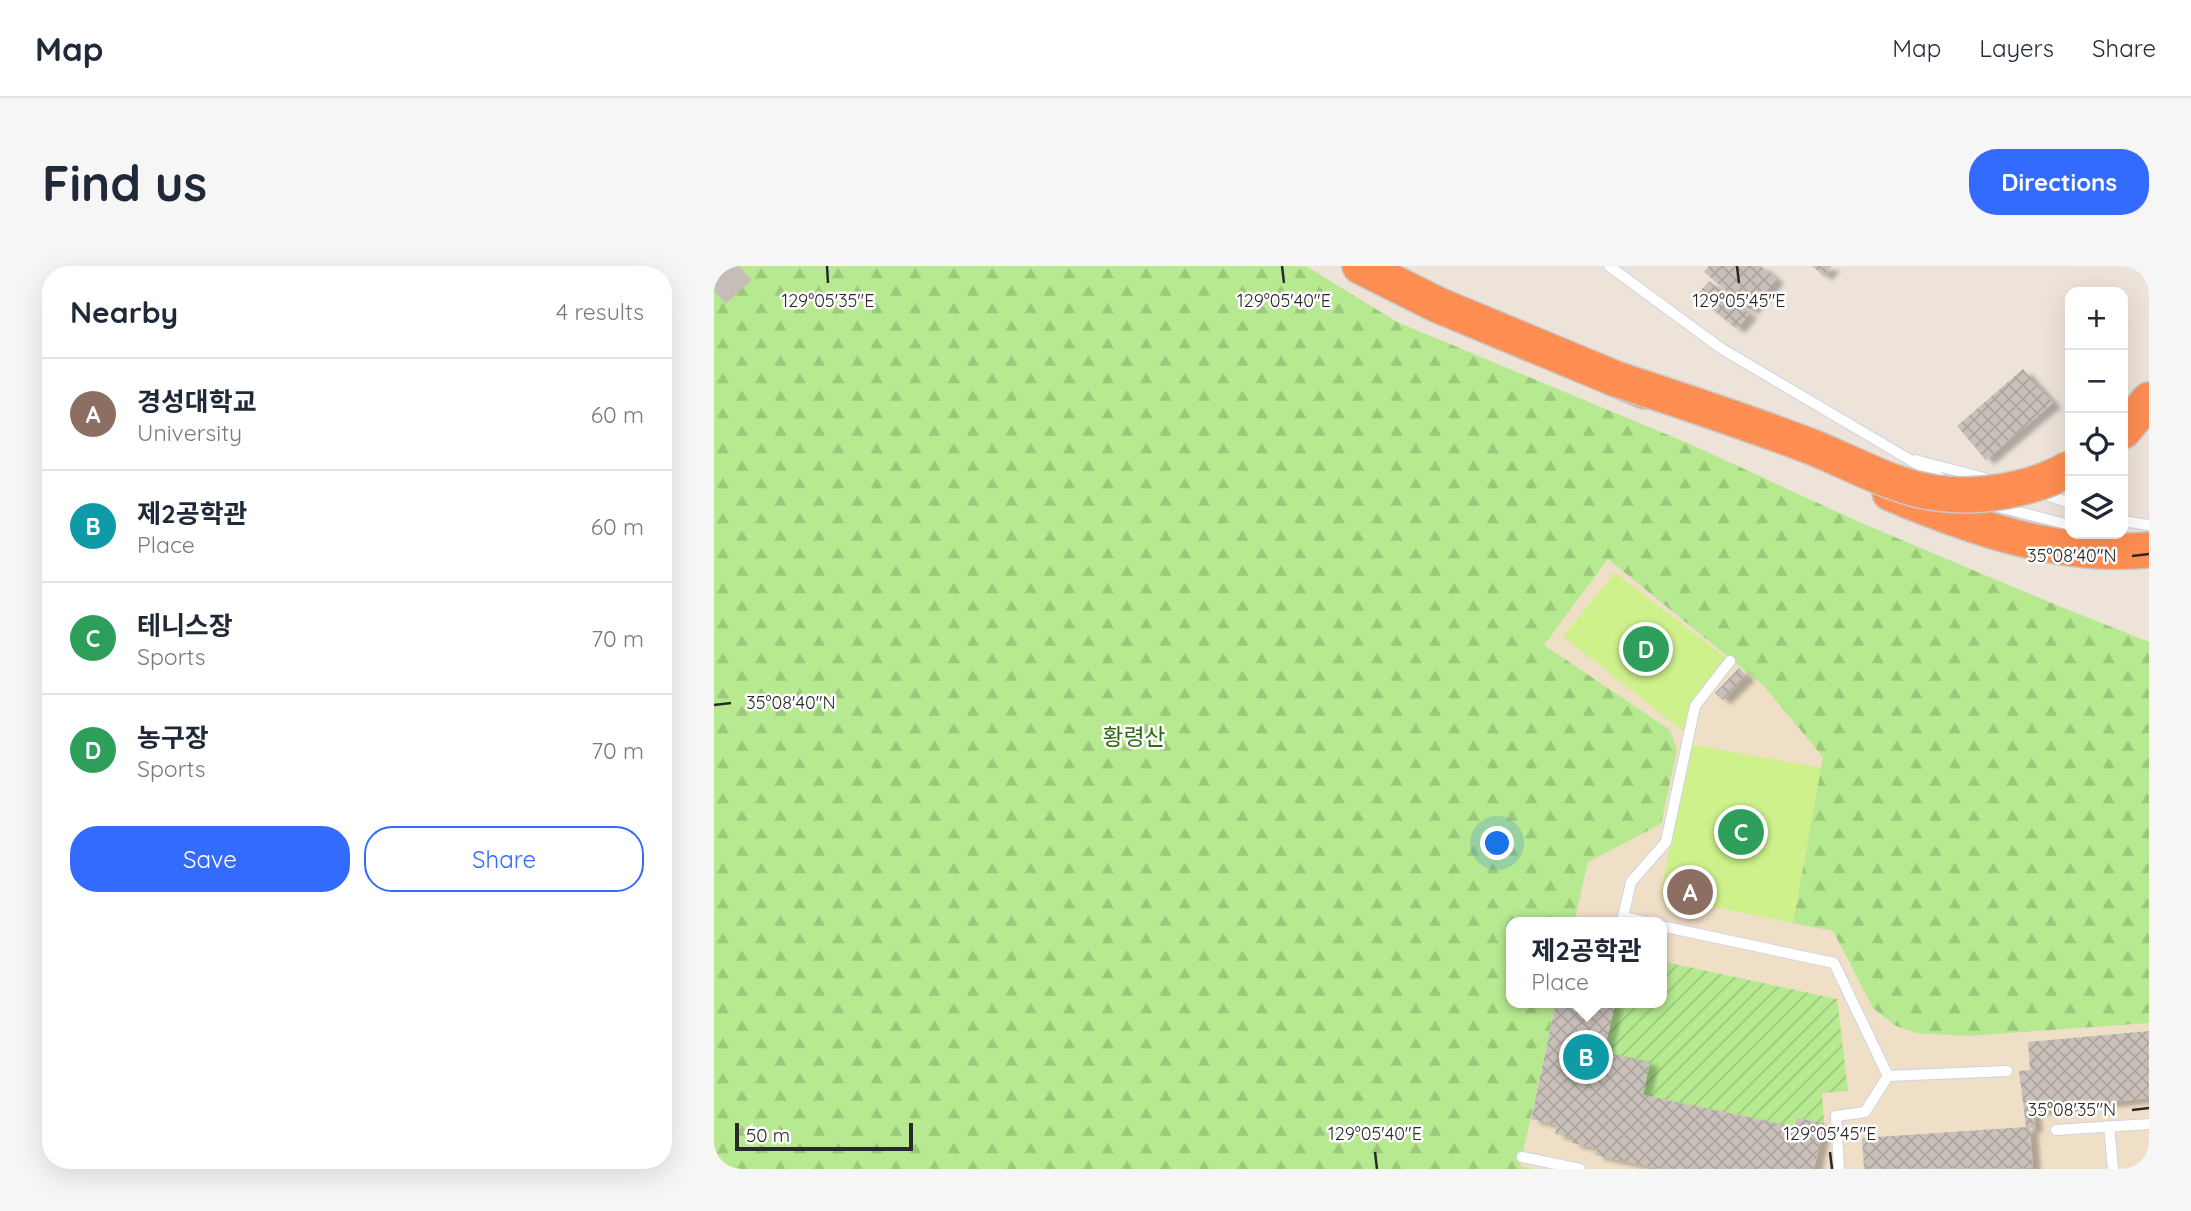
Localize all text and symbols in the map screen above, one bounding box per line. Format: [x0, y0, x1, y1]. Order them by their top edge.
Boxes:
text: Map [35, 28, 103, 69]
text: Map [1892, 33, 1941, 63]
text: Layers [1979, 33, 2054, 63]
text: Share [2092, 33, 2156, 63]
button: Directions [1969, 149, 2149, 215]
text: Find us [42, 152, 207, 213]
map controls [2065, 287, 2128, 539]
button: + [2065, 287, 2128, 350]
text: 129°05'35"E [781, 289, 875, 312]
text: 129°05'40"E [1237, 289, 1331, 312]
text: 129°05'45"E [1692, 289, 1786, 312]
text: Nearby [70, 293, 178, 331]
text: 4 results [556, 297, 644, 326]
button: − [2065, 350, 2128, 413]
text: 경성대학교 [137, 385, 257, 418]
text: A [86, 400, 100, 429]
text: 60 m [591, 400, 644, 429]
button: locate [2065, 413, 2128, 476]
text: University [137, 418, 242, 447]
button: layers [2065, 476, 2128, 539]
text: 제2공학관 [137, 497, 247, 530]
text: B [85, 512, 101, 541]
text: 60 m [591, 512, 644, 541]
text: Place [137, 530, 195, 559]
text: 35°08'40"N [2027, 544, 2117, 567]
text: 테니스장 [137, 609, 233, 642]
pin: D [1623, 623, 1669, 675]
text: C [86, 624, 100, 653]
text: 70 m [591, 624, 644, 653]
text: Sports [137, 642, 206, 671]
text: 35°08'40"N [746, 691, 836, 714]
text: 농구장 [137, 721, 209, 754]
park label: 황령산 [1102, 722, 1166, 751]
text: D [85, 736, 101, 765]
text: 70 m [591, 736, 644, 765]
text: Sports [137, 754, 206, 783]
pin: C [1718, 806, 1764, 858]
button: Save [70, 826, 350, 892]
button: Share [364, 826, 644, 892]
your location [1480, 826, 1514, 860]
pin: A [1667, 866, 1713, 918]
popup [1506, 917, 1667, 1008]
text: 제2공학관 [1531, 934, 1642, 967]
text: Place [1531, 967, 1589, 996]
pin: B [1563, 1031, 1609, 1083]
text: 35°08'35"N [2028, 1098, 2116, 1121]
scale bar [735, 1120, 914, 1152]
text: 129°05'40"E [1328, 1122, 1422, 1145]
text: 129°05'45"E [1783, 1122, 1877, 1145]
text: 50 m [746, 1123, 790, 1147]

